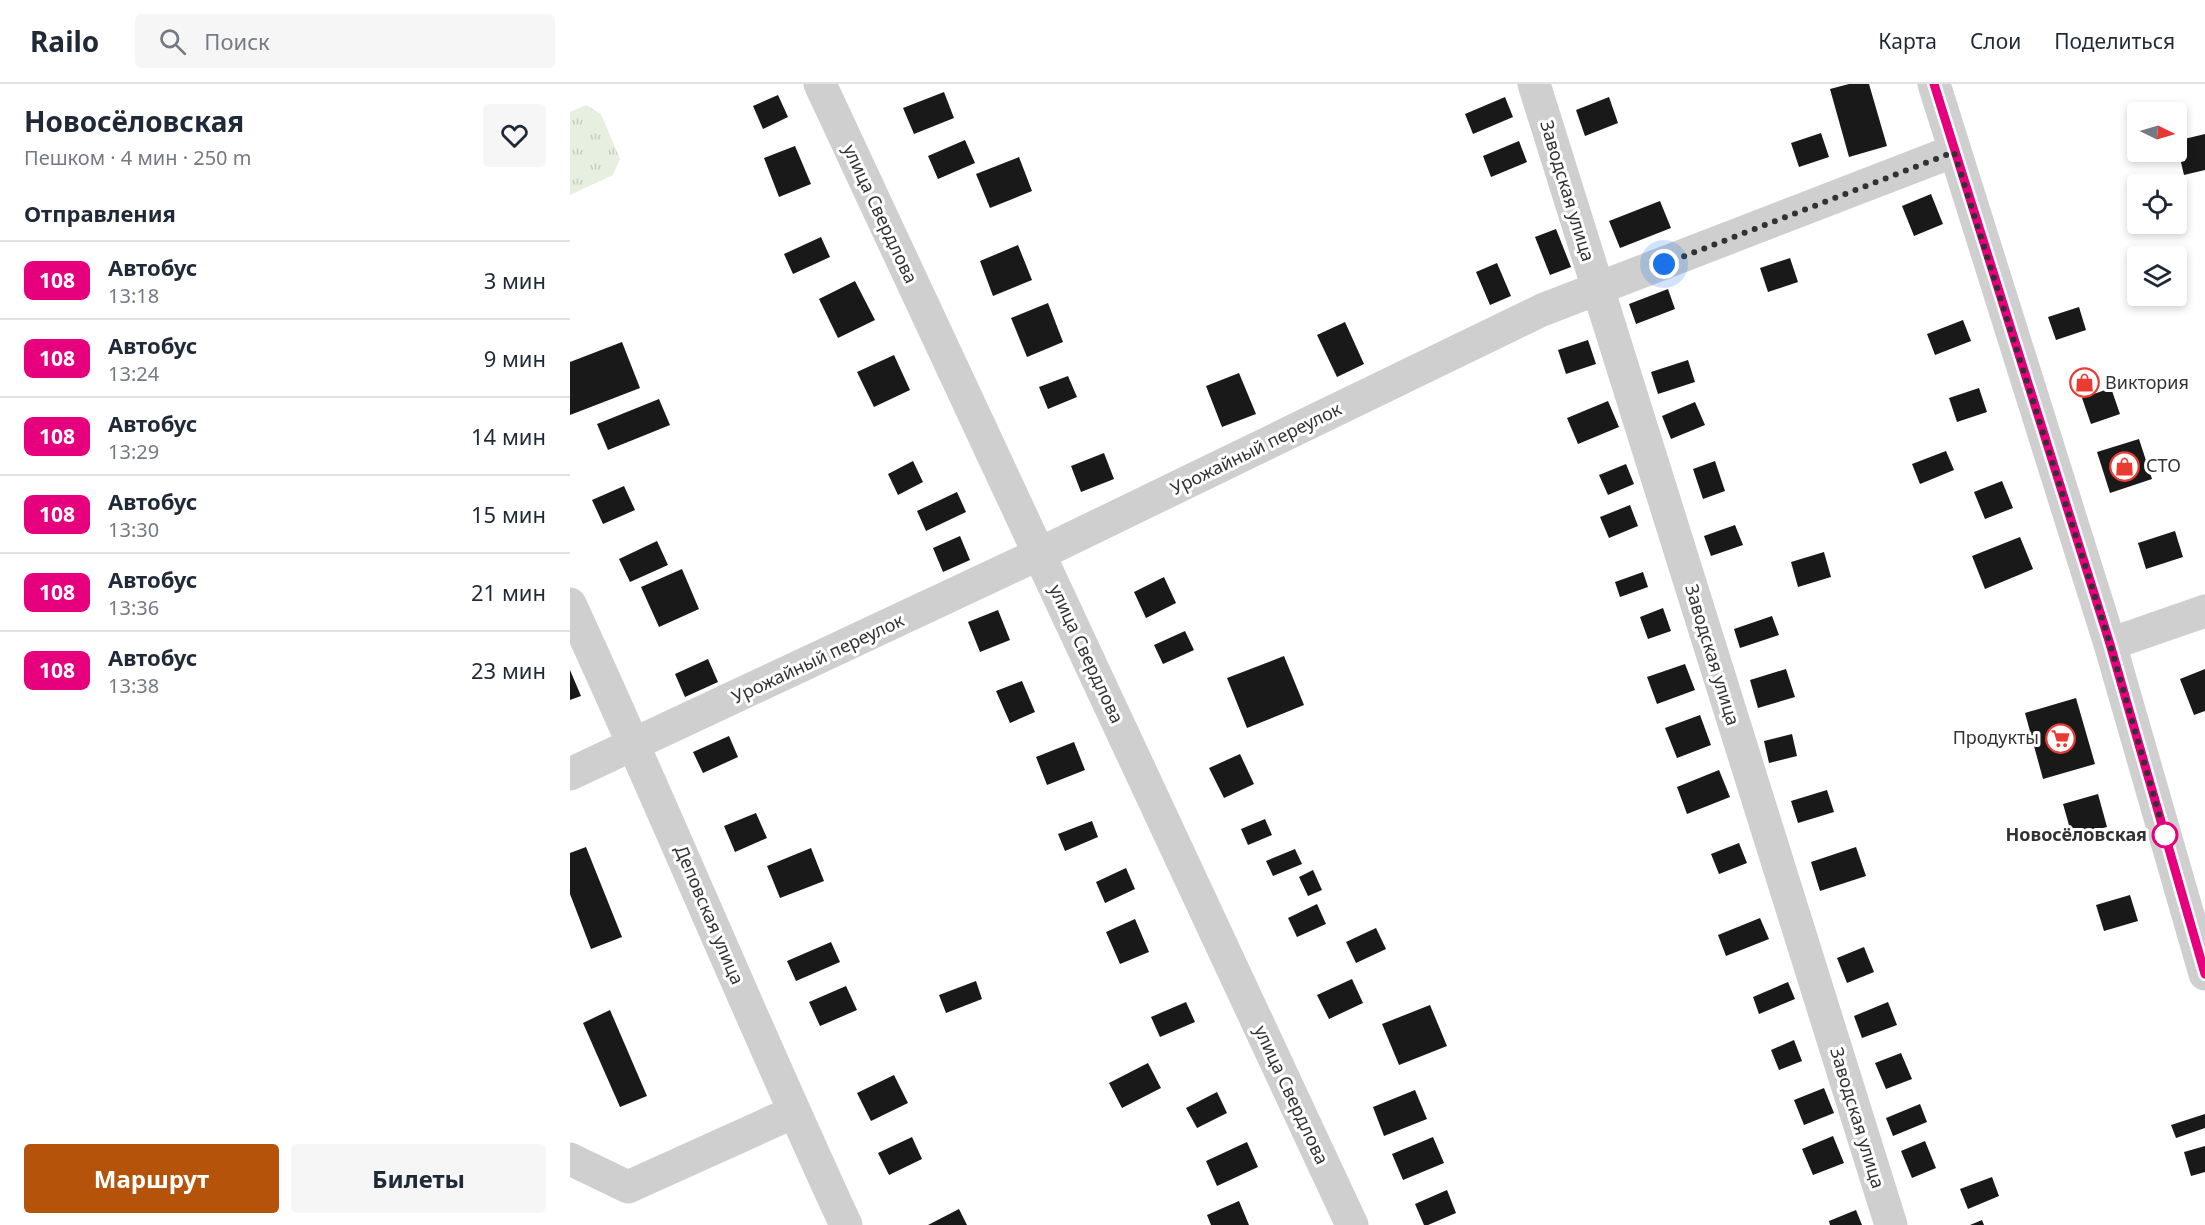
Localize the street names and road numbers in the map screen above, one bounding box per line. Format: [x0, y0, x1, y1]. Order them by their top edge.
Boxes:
street label: Заводская улица [1535, 117, 1601, 264]
street label: улица Свердлова [838, 140, 924, 287]
street label: Урожайный переулок [1166, 396, 1345, 500]
street label: улица Свердлова [1044, 580, 1130, 727]
street label: Заводская улица [1680, 581, 1746, 728]
street label: Урожайный переулок [728, 607, 908, 709]
street label: Деповская улица [670, 841, 750, 988]
street label: улица Свердлова [1249, 1021, 1335, 1168]
street label: Заводская улица [1825, 1044, 1891, 1191]

